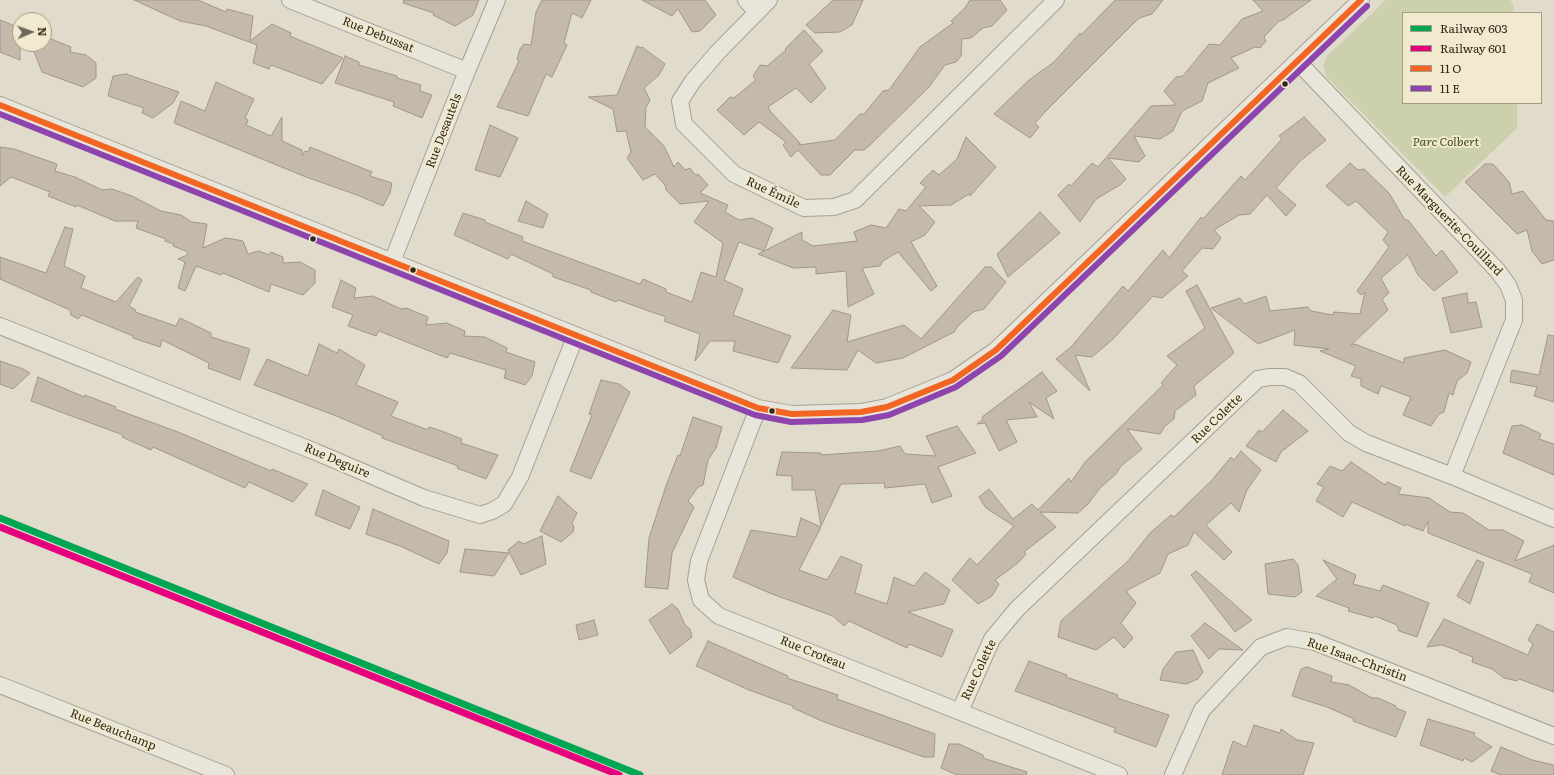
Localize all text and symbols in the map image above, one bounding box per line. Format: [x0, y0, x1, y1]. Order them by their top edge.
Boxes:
north arrow [12, 12, 52, 52]
legend [1402, 12, 1542, 104]
street label: Rue Debussat [340, 14, 416, 56]
text: Railway 603 [1440, 19, 1508, 37]
text: N [35, 27, 51, 37]
text: Railway 601 [1440, 39, 1506, 57]
text: 11 O [1440, 59, 1461, 77]
unlabelled marker [1280, 79, 1290, 89]
text: 11 E [1440, 79, 1460, 97]
street label: Rue Desautels [423, 92, 465, 170]
park label: Parc Colbert [1413, 135, 1479, 149]
street label: Rue Marguerite-Couillard [1393, 163, 1505, 279]
street label: Rue Émile [744, 174, 802, 212]
unlabelled marker [308, 234, 318, 244]
unlabelled marker [408, 265, 418, 275]
street label: Rue Colette [1188, 391, 1246, 447]
unlabelled marker [767, 406, 777, 416]
street label: Rue Deguire [302, 441, 372, 481]
street label: Rue Croteau [778, 633, 848, 673]
street label: Rue Isaac-Christin [1305, 635, 1409, 685]
street label: Rue Colette [959, 637, 999, 703]
street label: Rue Beauchamp [68, 706, 158, 754]

